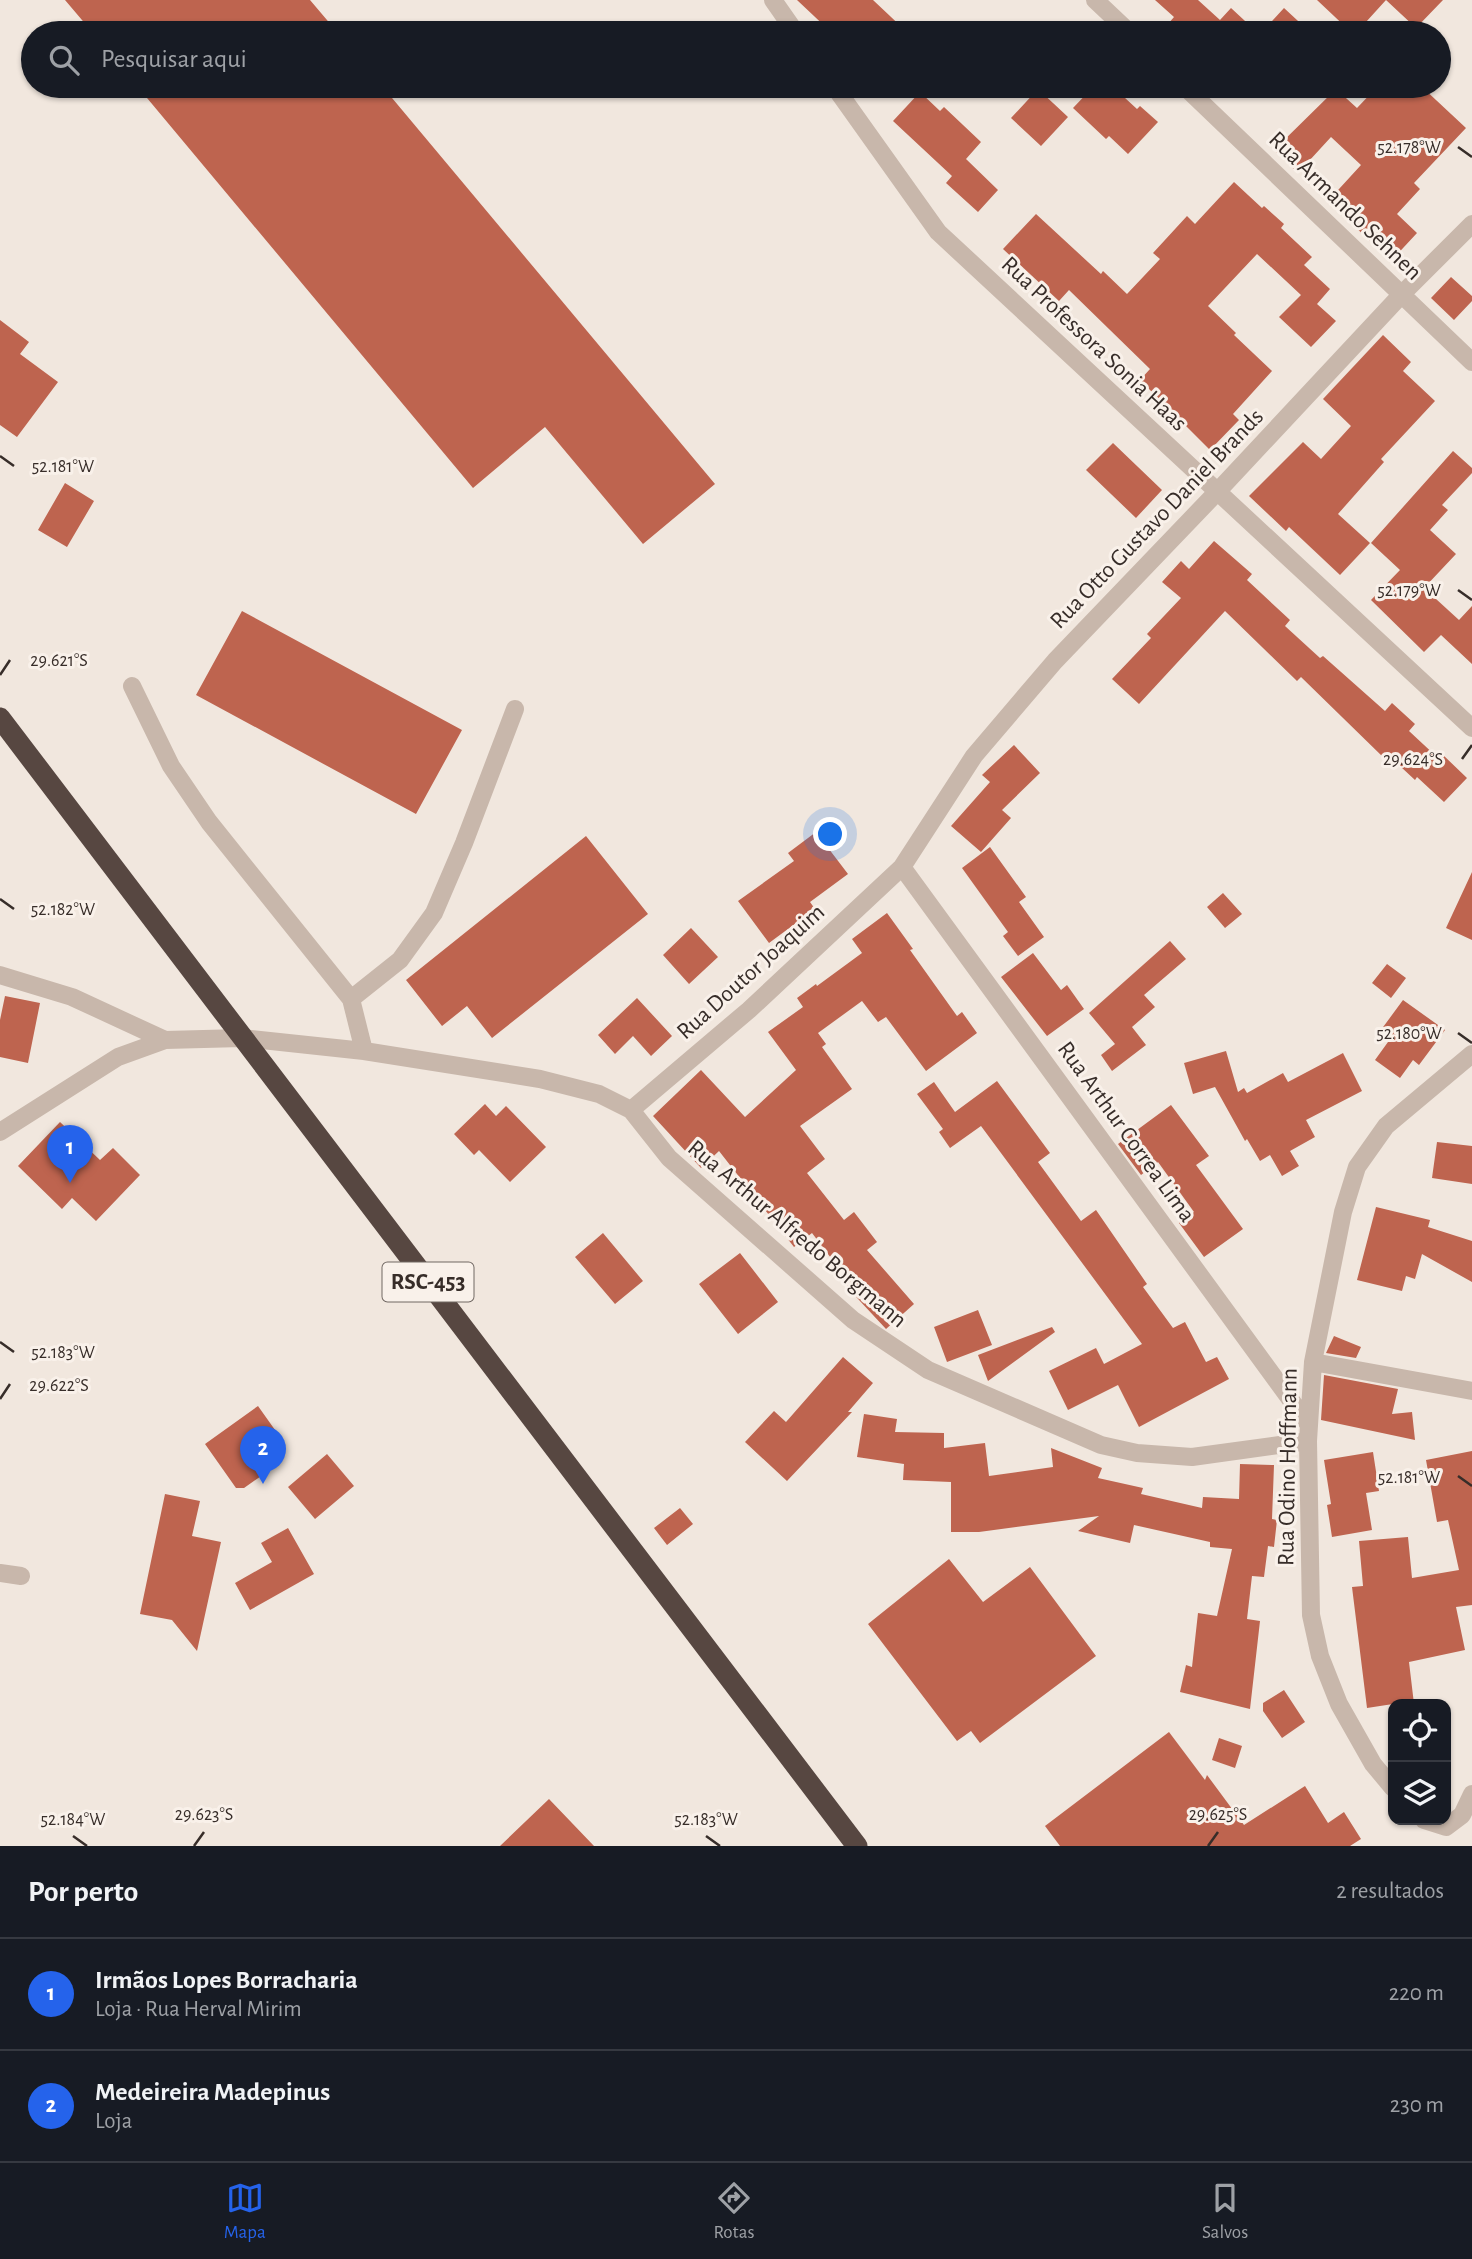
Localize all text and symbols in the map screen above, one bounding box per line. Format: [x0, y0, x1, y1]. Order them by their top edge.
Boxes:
search box [21, 21, 1451, 98]
icon: search [45, 41, 83, 79]
text: Pesquisar aqui [101, 46, 247, 72]
street label: Rua Armando Sehnen [1264, 127, 1426, 285]
text: 52.178°W [1377, 139, 1441, 157]
street label: Rua Professora Sonia Haas [997, 252, 1191, 436]
street label: Rua Otto Gustavo Daniel Brands [1046, 404, 1268, 634]
text: 52.181°W [32, 458, 94, 476]
text: 52.179°W [1377, 582, 1441, 600]
text: 29.621°S [30, 652, 88, 670]
text: 29.624°S [1383, 751, 1443, 769]
your location [813, 817, 847, 851]
street label: Rua Doutor Joaquim [673, 900, 829, 1044]
text: 52.182°W [31, 901, 95, 919]
text: 52.180°W [1376, 1025, 1442, 1043]
street label: Rua Arthur Correa Lima [1053, 1037, 1199, 1227]
pin: 1 [47, 1125, 93, 1183]
street label: Rua Arthur Alfredo Borgmann [683, 1136, 911, 1332]
road number: RSC-453 [382, 1262, 474, 1302]
text: 52.183°W [31, 1344, 95, 1362]
street label: Rua Odino Hoffmann [1274, 1368, 1302, 1566]
text: 29.622°S [29, 1377, 89, 1395]
pin: 2 [240, 1426, 286, 1484]
text: 52.181°W [1378, 1469, 1440, 1487]
map controls [1388, 1699, 1451, 1825]
button: locate [1388, 1699, 1451, 1762]
button: layers [1388, 1762, 1451, 1825]
text: 29.623°S [175, 1806, 233, 1824]
text: 29.625°S [1189, 1806, 1247, 1824]
text: 52.184°W [41, 1811, 105, 1829]
text: 52.183°W [674, 1811, 738, 1829]
text: Por perto [28, 1877, 138, 1907]
text: 2 resultados [1336, 1880, 1444, 1903]
text: Irmãos Lopes Borracharia [95, 1967, 358, 1993]
text: 1 [47, 1982, 55, 2005]
text: 220 m [1389, 1982, 1444, 2005]
text: Loja · Rua Herval Mirim [95, 1998, 302, 2021]
text: Medeireira Madepinus [95, 2079, 330, 2105]
text: 2 [46, 2094, 56, 2117]
text: 230 m [1390, 2094, 1444, 2117]
text: Loja [95, 2110, 132, 2133]
tab: Mapa [224, 2179, 266, 2244]
tab: Rotas [713, 2179, 754, 2244]
tab: Salvos [1202, 2179, 1248, 2244]

